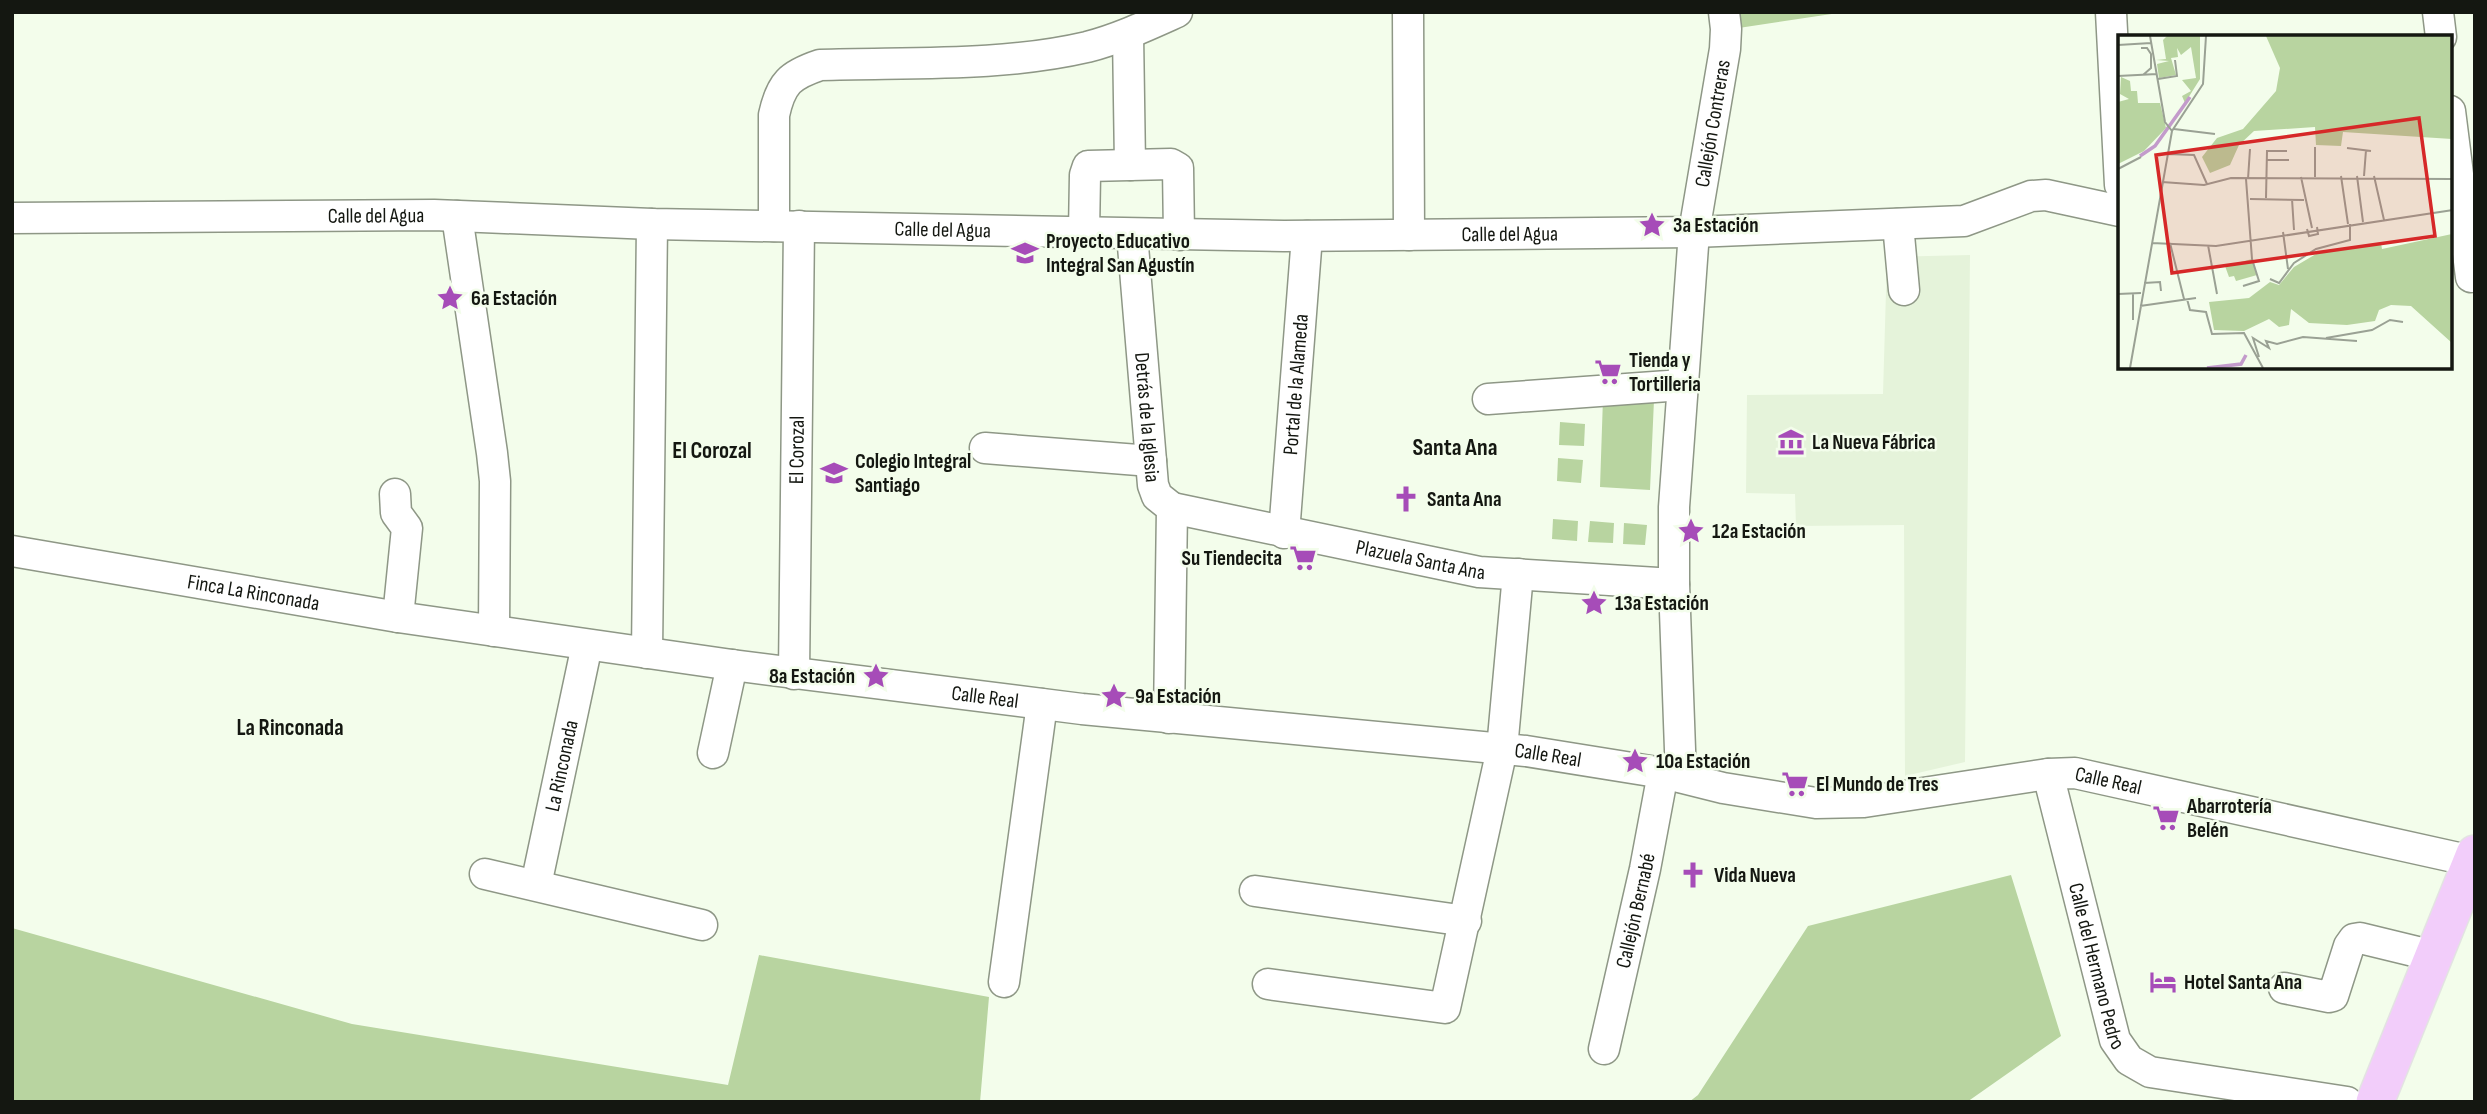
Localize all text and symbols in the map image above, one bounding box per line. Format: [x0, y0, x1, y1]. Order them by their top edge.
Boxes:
inset map [2118, 35, 2452, 369]
street label: Callejón Contreras [1690, 58, 1736, 189]
street label: Calle del Agua [328, 203, 424, 229]
place icon: 3a Estación [1637, 210, 1667, 240]
place label: 3a Estación [1673, 213, 1759, 238]
street label: Calle del Agua [894, 217, 991, 243]
street label: Calle del Agua [1461, 221, 1558, 247]
place label: Proyecto Educativo Integral San Agustín [1046, 229, 1195, 278]
school or university icon: Proyecto Educativo Integral San Agustín [1010, 238, 1040, 268]
place icon: 6a Estación [435, 283, 465, 313]
place label: 6a Estación [471, 286, 557, 311]
street label: Portal de la Alameda [1278, 313, 1314, 456]
place label: Tienda y Tortilleria [1629, 348, 1701, 397]
street label: Detrás de la Iglesia [1129, 351, 1165, 483]
supermarket icon: Tienda y Tortilleria [1593, 357, 1623, 387]
street label: El Corozal [784, 416, 810, 484]
museum icon: La Nueva Fábrica [1776, 427, 1806, 457]
place label: La Nueva Fábrica [1812, 430, 1936, 455]
district label: Santa Ana [1412, 433, 1498, 462]
district label: El Corozal [672, 437, 752, 465]
place label: Colegio Integral Santiago [855, 449, 971, 498]
school or university icon: Colegio Integral Santiago [819, 458, 849, 488]
church icon: Santa Ana [1391, 484, 1421, 514]
place label: Santa Ana [1427, 487, 1502, 512]
place icon: 12a Estación [1676, 516, 1706, 546]
place label: 12a Estación [1712, 519, 1806, 544]
street label: Plazuela Santa Ana [1354, 535, 1486, 585]
supermarket icon: Su Tiendecita [1288, 543, 1318, 573]
place label: Su Tiendecita [1182, 546, 1282, 571]
street label: Finca La Rinconada [185, 569, 321, 616]
place icon: 13a Estación [1579, 588, 1609, 618]
place label: 13a Estación [1615, 591, 1709, 616]
place icon: 8a Estación [861, 661, 891, 691]
place label: 8a Estación [769, 664, 855, 689]
street label: Calle Real [950, 681, 1020, 714]
place icon: 9a Estación [1099, 681, 1129, 711]
place label: 9a Estación [1135, 684, 1221, 709]
district label: La Rinconada [236, 714, 344, 742]
street label: La Rinconada [540, 718, 584, 814]
street label: Calle Real [1513, 738, 1583, 773]
place icon: 10a Estación [1620, 746, 1650, 776]
place label: 10a Estación [1656, 749, 1750, 774]
street label: Calle Real [2073, 761, 2144, 800]
supermarket icon: El Mundo de Tres [1780, 769, 1810, 799]
place label: El Mundo de Tres [1816, 772, 1939, 797]
place label: Abarrotería Belén [2186, 794, 2272, 843]
supermarket icon: Abarrotería Belén [2151, 803, 2181, 833]
street label: Callejón Bernabé [1611, 851, 1661, 971]
church icon: Vida Nueva [1678, 860, 1708, 890]
place label: Vida Nueva [1714, 863, 1796, 888]
street label: Calle del Hermano Pedro [2063, 880, 2130, 1055]
hotel icon: Hotel Santa Ana [2148, 967, 2178, 997]
place label: Hotel Santa Ana [2184, 970, 2302, 995]

